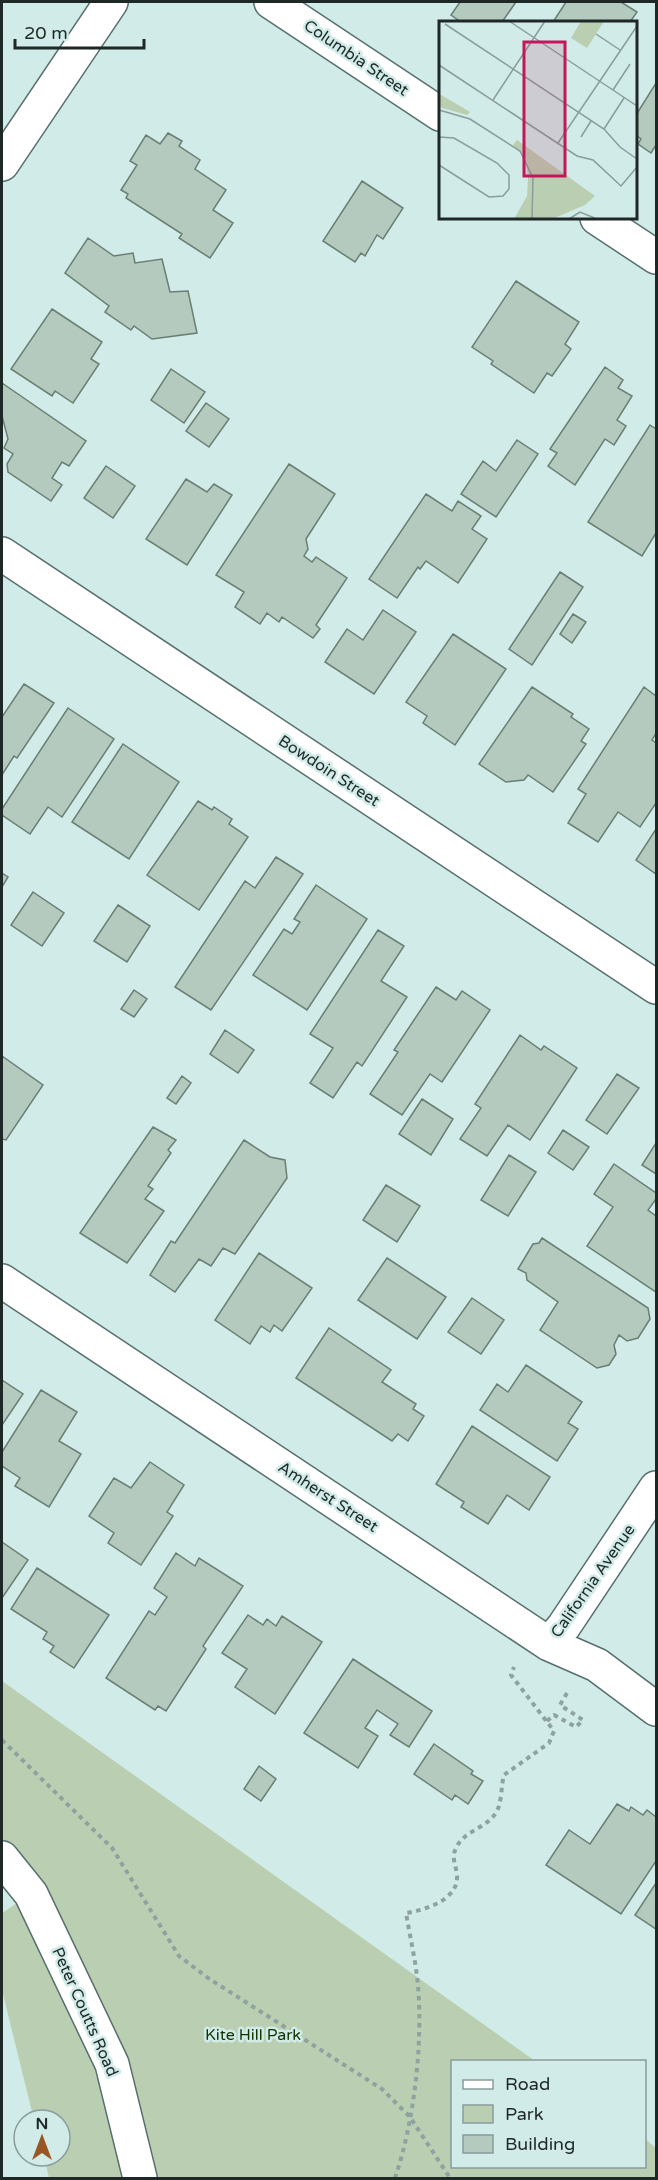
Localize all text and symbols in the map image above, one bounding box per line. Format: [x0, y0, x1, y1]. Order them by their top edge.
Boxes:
scale bar [15, 12, 144, 50]
street label: Columbia Street [300, 16, 412, 100]
inset map [439, 21, 637, 219]
text: 20 m [24, 22, 68, 44]
street label: Bowdoin Street [275, 731, 383, 811]
street label: Amherst Street [274, 1457, 382, 1537]
street label: California Avenue [546, 1520, 640, 1642]
street label: Peter Coutts Road [47, 1944, 123, 2080]
park label: Kite Hill Park [205, 2025, 301, 2045]
legend [451, 2060, 646, 2168]
text: Road [505, 2073, 550, 2095]
text: Park [505, 2103, 544, 2125]
north arrow [12, 2108, 72, 2168]
text: N [36, 2114, 48, 2134]
text: Building [505, 2133, 575, 2155]

